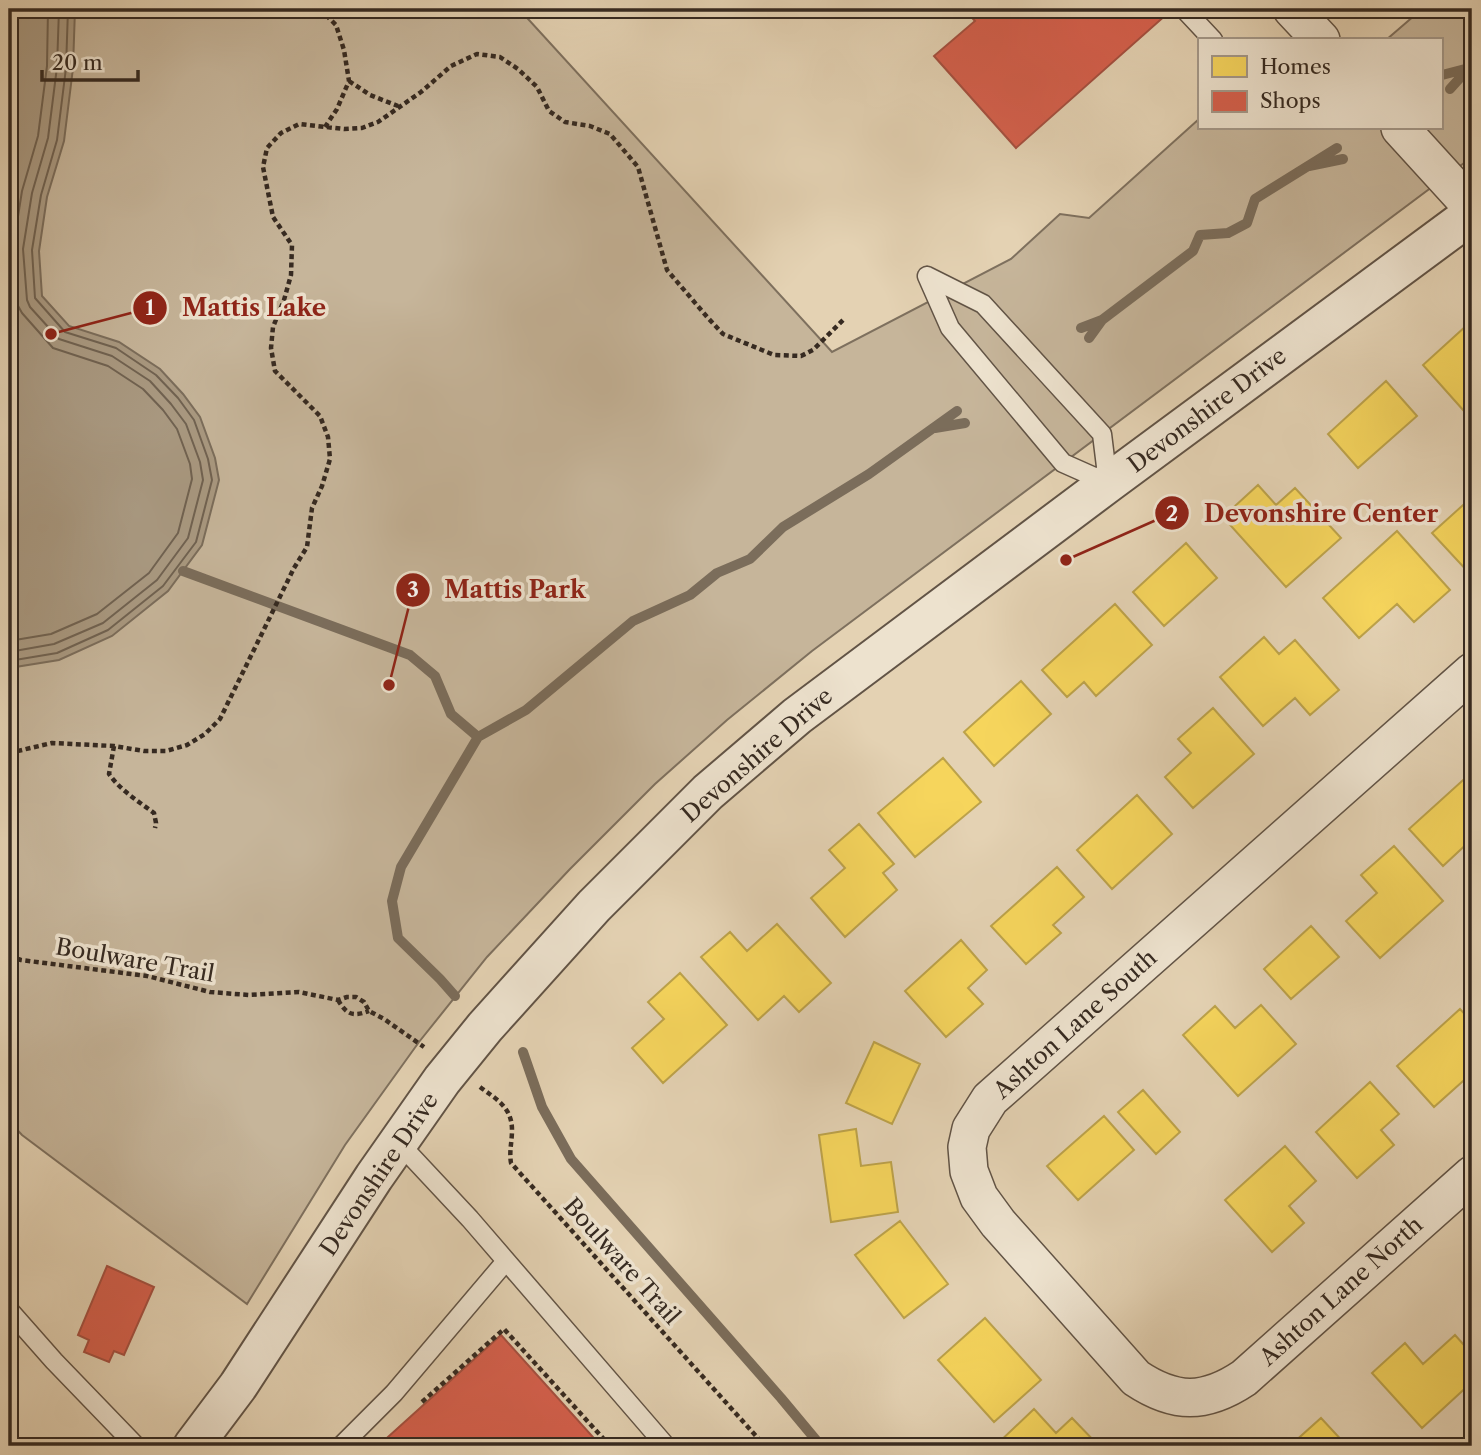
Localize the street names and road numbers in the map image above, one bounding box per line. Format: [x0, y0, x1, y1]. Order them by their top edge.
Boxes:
street label: Devonshire Drive [1122, 341, 1292, 479]
street label: Devonshire Drive [676, 682, 838, 828]
street label: Boulware Trail [53, 932, 217, 988]
street label: Ashton Lane South [987, 944, 1162, 1105]
street label: Devonshire Drive [314, 1087, 444, 1261]
street label: Boulware Trail [558, 1192, 686, 1330]
street label: Ashton Lane North [1253, 1210, 1428, 1372]

